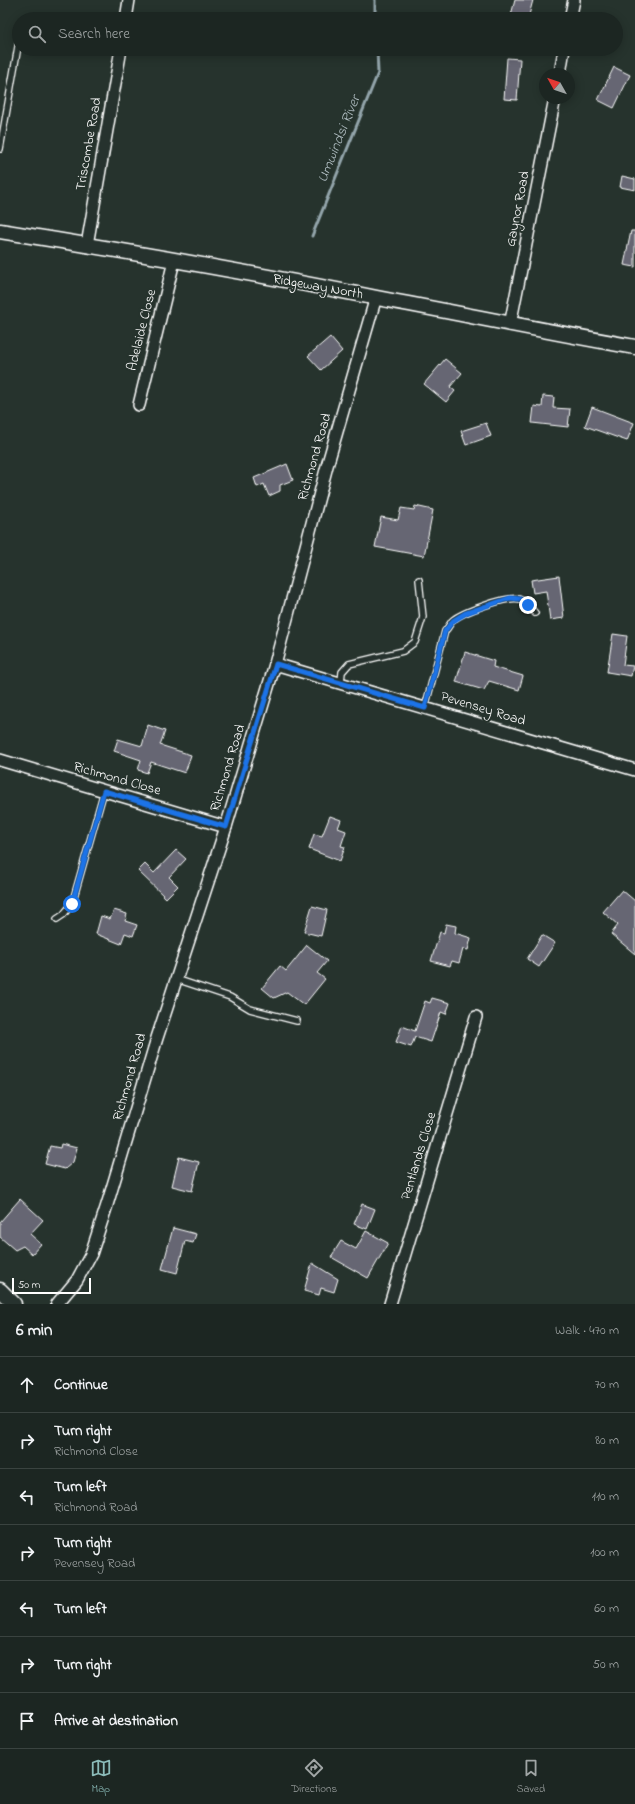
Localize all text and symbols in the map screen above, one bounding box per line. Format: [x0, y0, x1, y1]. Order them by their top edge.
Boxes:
search box [12, 12, 623, 56]
icon: search [26, 23, 48, 45]
text: Search here [58, 23, 130, 45]
north arrow [539, 68, 575, 104]
water label: Umwindsi River [312, 90, 367, 186]
street label: Triscombe Road [70, 96, 108, 192]
street label: Gaynor Road [500, 169, 537, 249]
street label: Ridgeway North [271, 269, 365, 306]
street label: Adelaide Close [122, 286, 162, 373]
street label: Richmond Road [293, 411, 338, 503]
route end [519, 596, 537, 614]
street label: Pevensey Road [438, 686, 528, 733]
street label: Richmond Road [205, 722, 251, 814]
street label: Richmond Close [71, 756, 164, 802]
route start [63, 895, 81, 913]
street label: Richmond Road [108, 1031, 153, 1123]
street label: Pentlands Close [396, 1109, 443, 1203]
scale bar [12, 1276, 91, 1295]
text: 50 m [18, 1277, 40, 1293]
text: 6 min [16, 1318, 52, 1343]
text: Walk · 470 m [555, 1321, 619, 1340]
icon: ahead [16, 1374, 38, 1396]
text: Continue [54, 1374, 108, 1396]
text: 70 m [595, 1375, 619, 1394]
text: Turn right [54, 1420, 112, 1442]
icon: right [16, 1430, 38, 1452]
text: 80 m [595, 1431, 619, 1450]
text: Richmond Close [54, 1442, 138, 1461]
text: Turn left [54, 1476, 107, 1498]
icon: left [16, 1486, 38, 1508]
text: 110 m [592, 1487, 619, 1506]
text: Richmond Road [54, 1498, 138, 1517]
text: Turn right [54, 1532, 112, 1554]
icon: right [16, 1542, 38, 1564]
text: 100 m [590, 1543, 619, 1562]
text: Pevensey Road [54, 1554, 135, 1573]
icon: left [16, 1598, 38, 1620]
text: Turn left [54, 1598, 107, 1620]
text: 60 m [594, 1599, 619, 1618]
icon: right [16, 1654, 38, 1676]
text: Turn right [54, 1654, 112, 1676]
text: 50 m [593, 1655, 619, 1674]
icon: arrive [16, 1710, 38, 1732]
text: Arrive at destination [54, 1710, 178, 1732]
tab: Map [90, 1757, 112, 1797]
tab: Directions [291, 1757, 337, 1797]
tab: Saved [517, 1757, 545, 1797]

